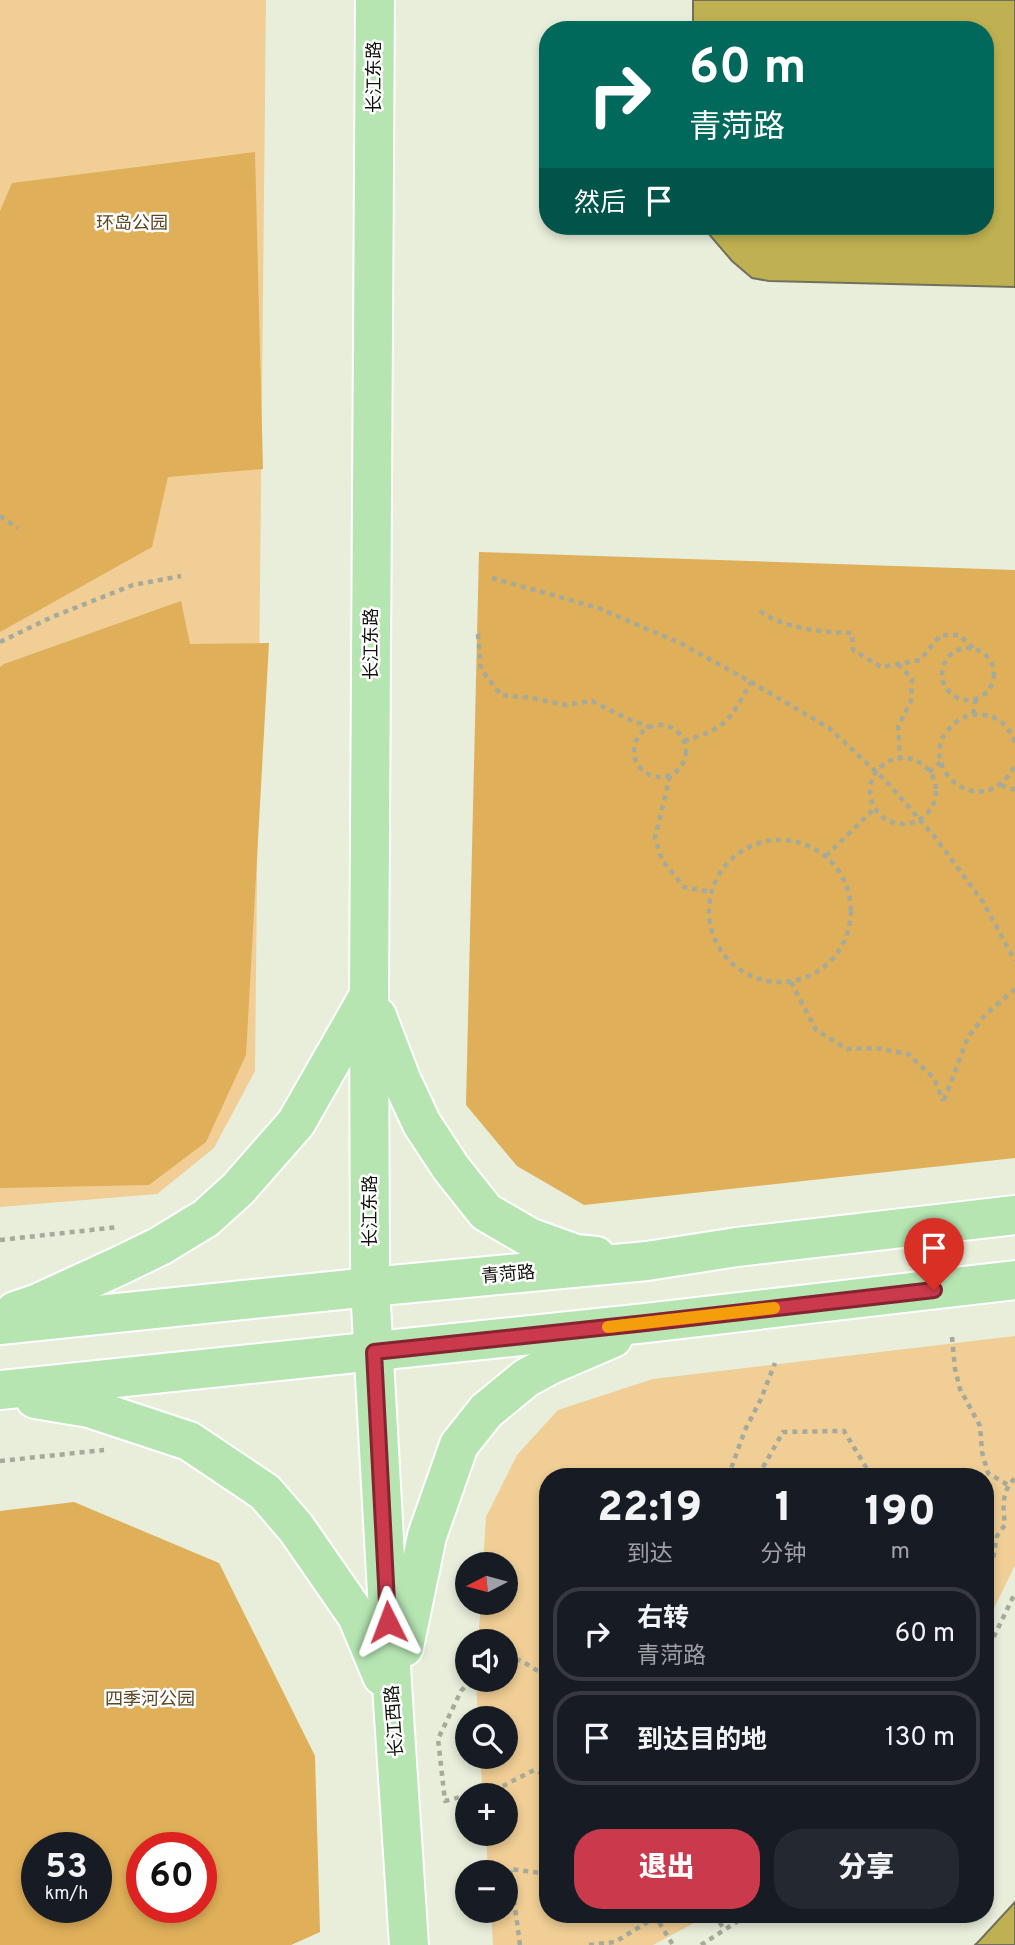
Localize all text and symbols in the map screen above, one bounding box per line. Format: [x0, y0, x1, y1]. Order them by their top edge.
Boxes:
text: 60 m [689, 39, 807, 101]
street label: 长江东路 [364, 41, 387, 113]
icon: right [574, 49, 665, 140]
text: 青菏路 [689, 109, 785, 149]
icon: arrive [640, 182, 678, 220]
text: 然后 [574, 188, 626, 221]
park label: 环岛公园 [96, 213, 168, 236]
street label: 长江东路 [361, 608, 384, 680]
street label: 长江东路 [360, 1175, 383, 1247]
pin [904, 1218, 964, 1290]
icon: arrive [915, 1229, 953, 1267]
street label: 青菏路 [480, 1262, 536, 1289]
text: 22:19 [597, 1483, 702, 1536]
text: 1 [775, 1483, 792, 1536]
text: 190 [864, 1487, 936, 1540]
text: m [890, 1538, 910, 1567]
text: 到达 [627, 1541, 673, 1570]
text: 分钟 [760, 1541, 806, 1570]
north arrow [455, 1552, 518, 1615]
map controls [455, 1552, 518, 1923]
position arrow [351, 1585, 425, 1659]
text: 右转 [637, 1603, 689, 1636]
icon: right [578, 1615, 616, 1653]
text: 60 m [895, 1618, 955, 1651]
button: sound [455, 1629, 518, 1692]
text: 青菏路 [637, 1643, 706, 1672]
street label: 长江西路 [382, 1684, 409, 1758]
park label: 四季河公园 [105, 1689, 195, 1712]
button: search [455, 1706, 518, 1769]
icon: arrive [578, 1719, 616, 1757]
text: 130 m [885, 1722, 955, 1755]
text: 到达目的地 [637, 1725, 767, 1758]
button: + [455, 1783, 518, 1846]
button: 退出 [574, 1829, 760, 1909]
button: 分享 [774, 1829, 959, 1909]
speed limit sign: 60 [126, 1832, 217, 1923]
text: 53 [45, 1846, 88, 1890]
button: − [455, 1860, 518, 1923]
text: km/h [45, 1883, 88, 1906]

